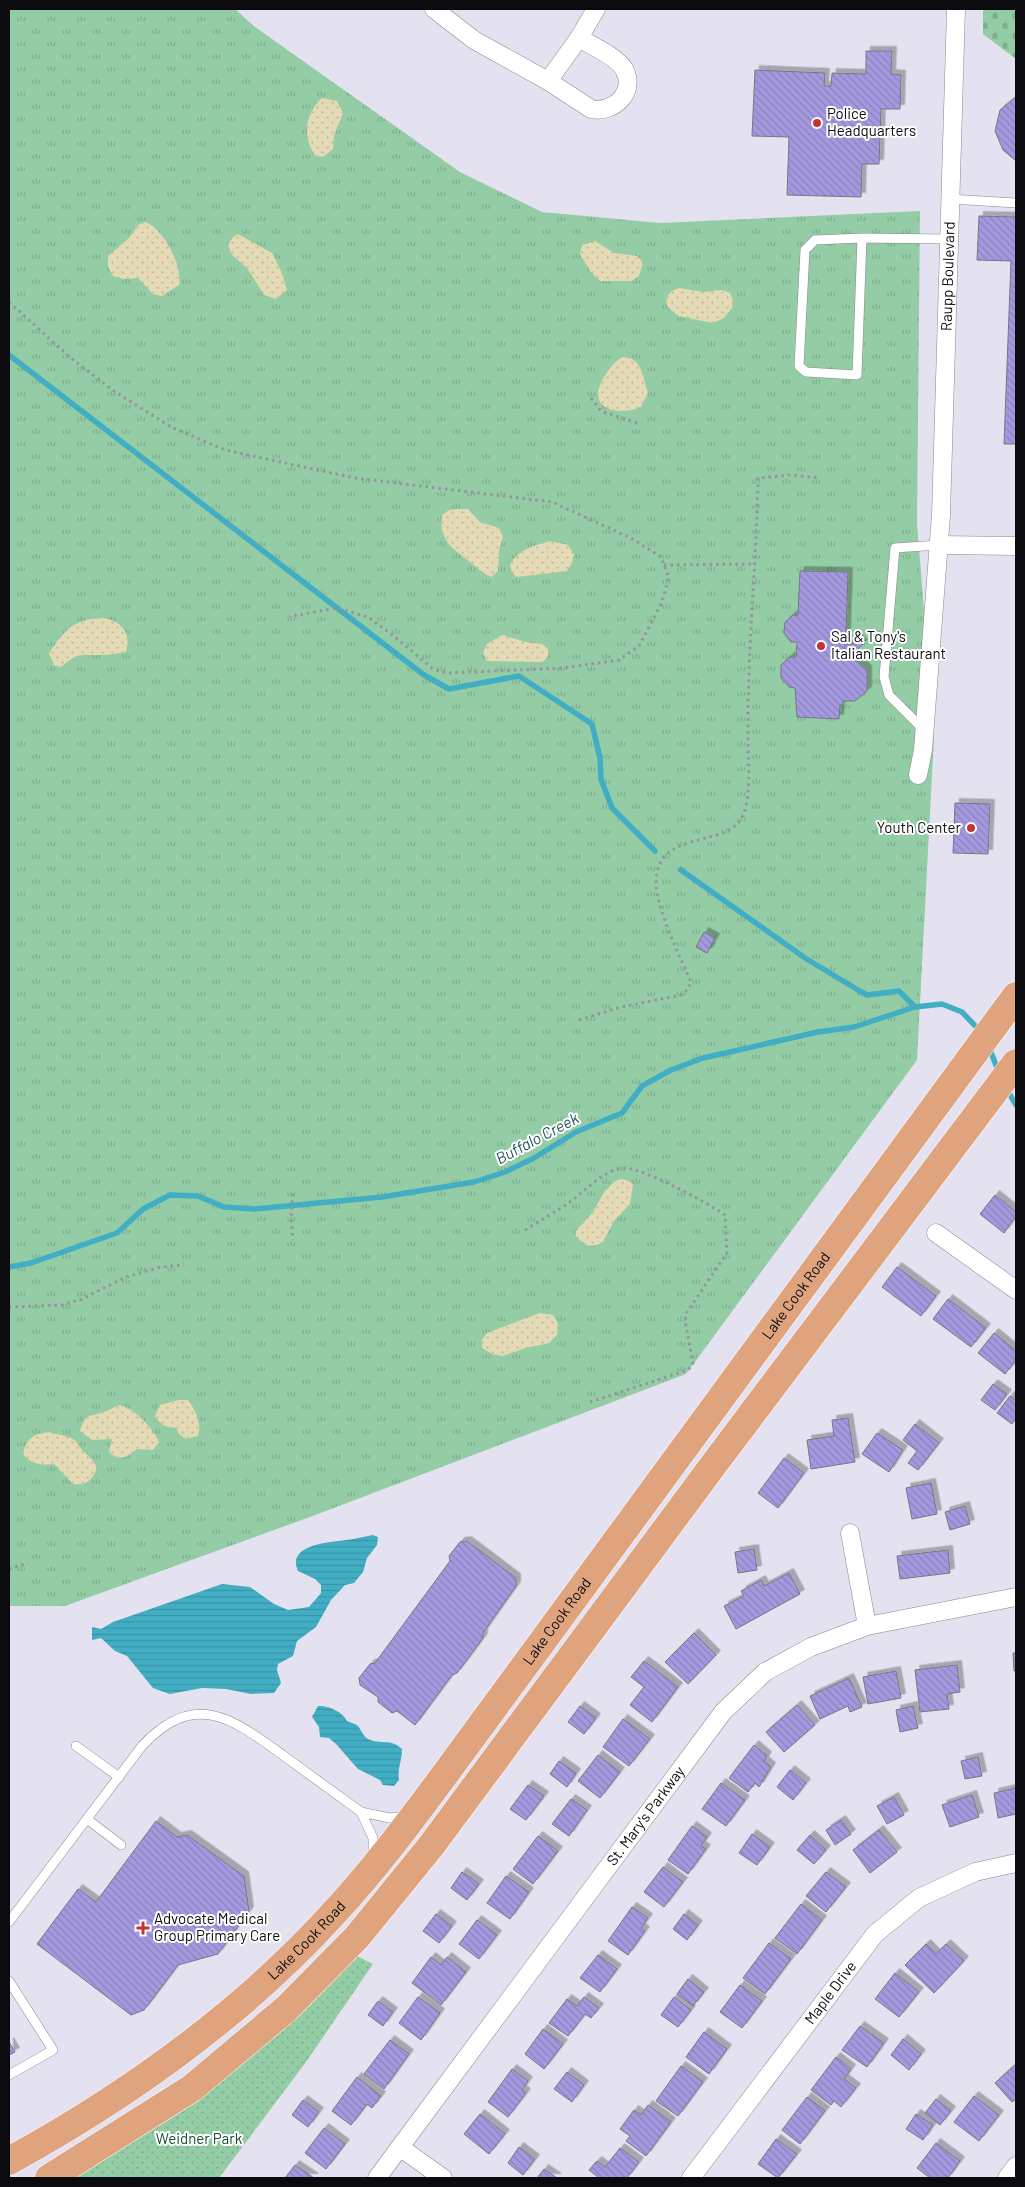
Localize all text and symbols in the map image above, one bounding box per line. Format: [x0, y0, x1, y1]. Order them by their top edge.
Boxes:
place label: Police Headquarters [827, 104, 916, 139]
marker: Police Headquarters [811, 117, 823, 129]
street label: Raupp Boulevard [936, 221, 958, 331]
place label: Sal & Tony's Italian Restaurant [831, 627, 946, 662]
marker: Sal & Tony's Italian Restaurant [815, 640, 827, 652]
place label: Youth Center [877, 818, 962, 836]
marker: Youth Center [965, 822, 977, 834]
water label: Buffalo Creek [492, 1108, 582, 1167]
street label: Lake Cook Road [757, 1248, 833, 1342]
street label: Lake Cook Road [518, 1574, 594, 1668]
street label: St. Mary's Parkway [602, 1762, 688, 1868]
street label: Lake Cook Road [263, 1897, 349, 1983]
place label: Advocate Medical Group Primary Care [154, 1909, 280, 1944]
marker: Advocate Medical Group Primary Care [136, 1921, 150, 1935]
street label: Maple Drive [800, 1957, 860, 2027]
park label: Weidner Park [156, 2129, 243, 2147]

